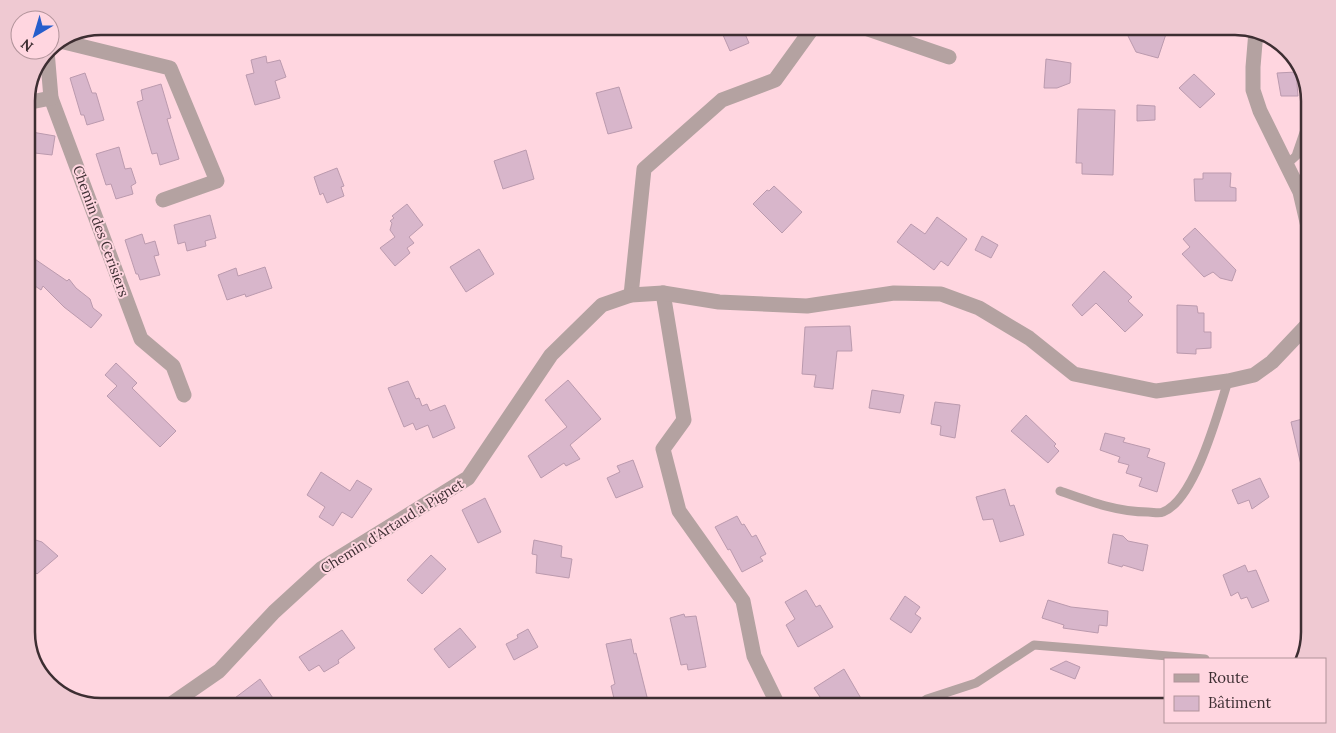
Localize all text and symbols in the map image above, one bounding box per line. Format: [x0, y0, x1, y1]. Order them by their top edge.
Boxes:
north arrow [10, 10, 60, 60]
text: N [17, 35, 37, 56]
street label: Chemin des Cerisiers [69, 163, 133, 299]
street label: Chemin d'Artaud à Pignet [317, 474, 467, 577]
legend [1164, 658, 1326, 723]
text: Route [1208, 668, 1249, 687]
text: Bâtiment [1208, 693, 1271, 712]

